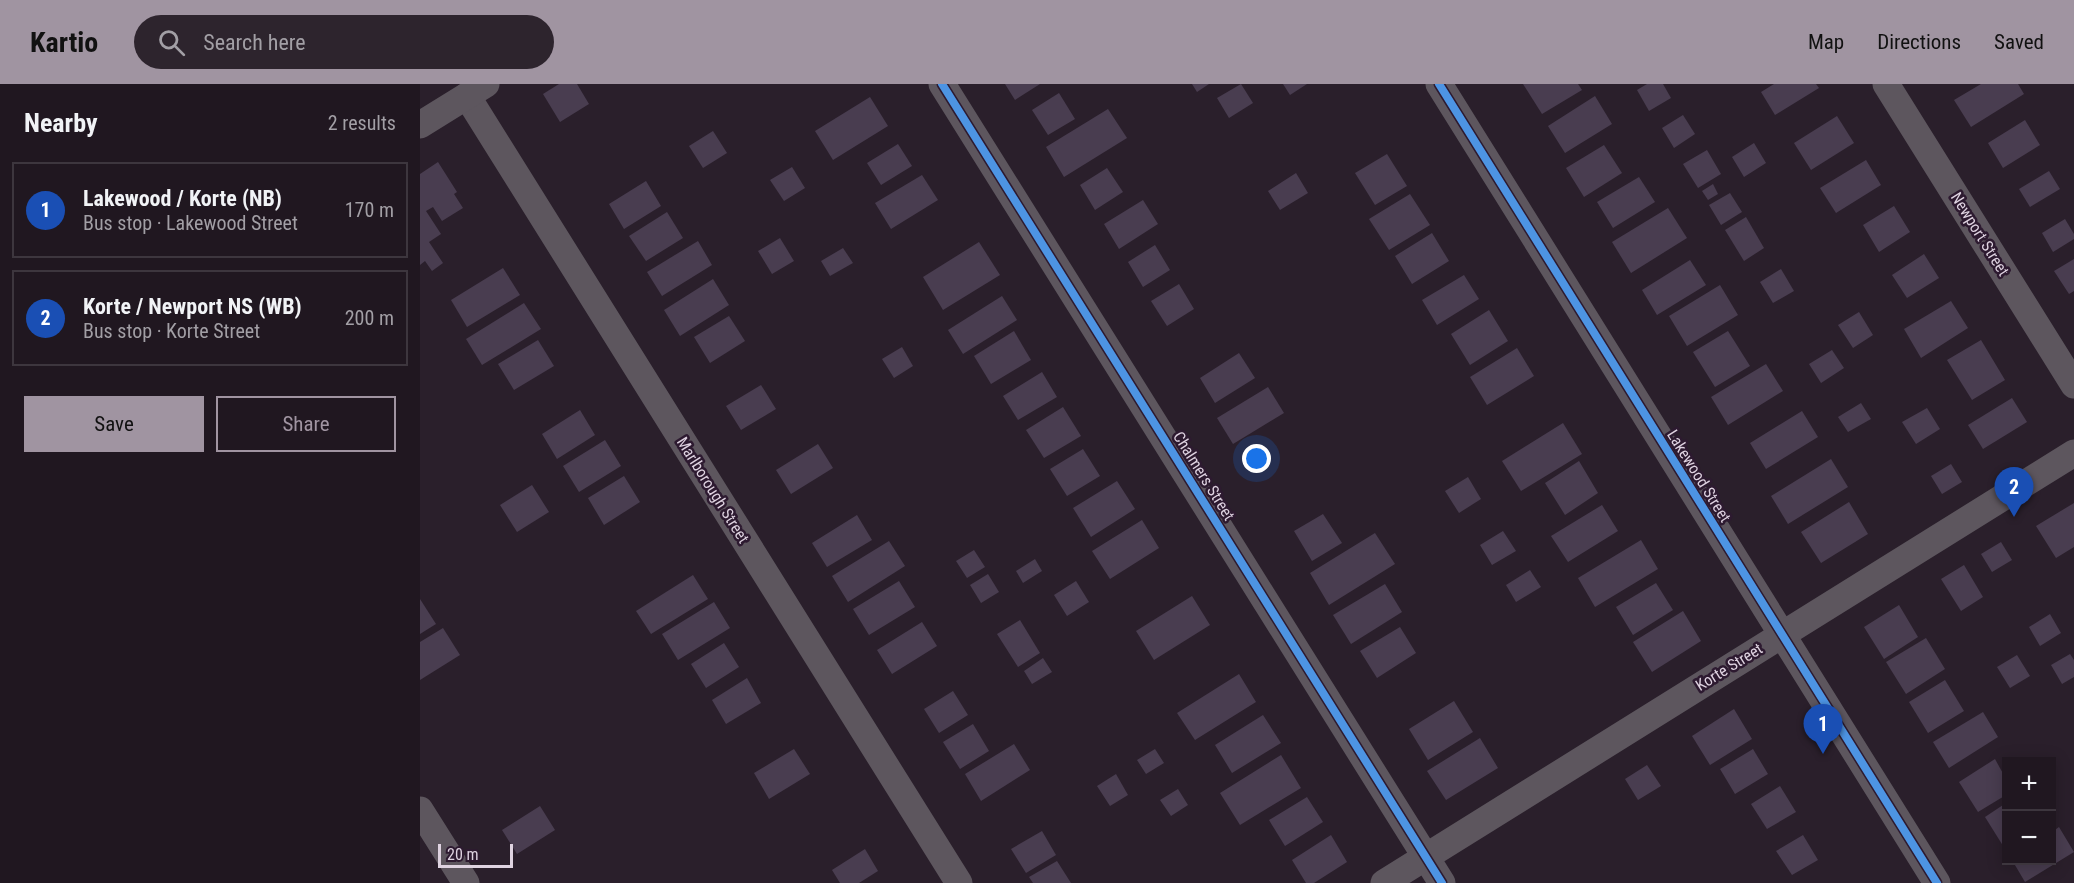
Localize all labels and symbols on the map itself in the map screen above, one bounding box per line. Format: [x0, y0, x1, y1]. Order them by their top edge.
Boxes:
street label: Newport Street [1947, 189, 2013, 279]
street label: Lakewood Street [1663, 426, 1735, 526]
street label: Chalmers Street [1169, 428, 1239, 524]
street label: Marlborough Street [673, 433, 753, 547]
your location [1242, 444, 1271, 473]
pin: 2 [1994, 468, 2034, 517]
street label: Korte Street [1692, 639, 1766, 695]
pin: 1 [1804, 704, 1842, 754]
scale bar [438, 841, 513, 868]

